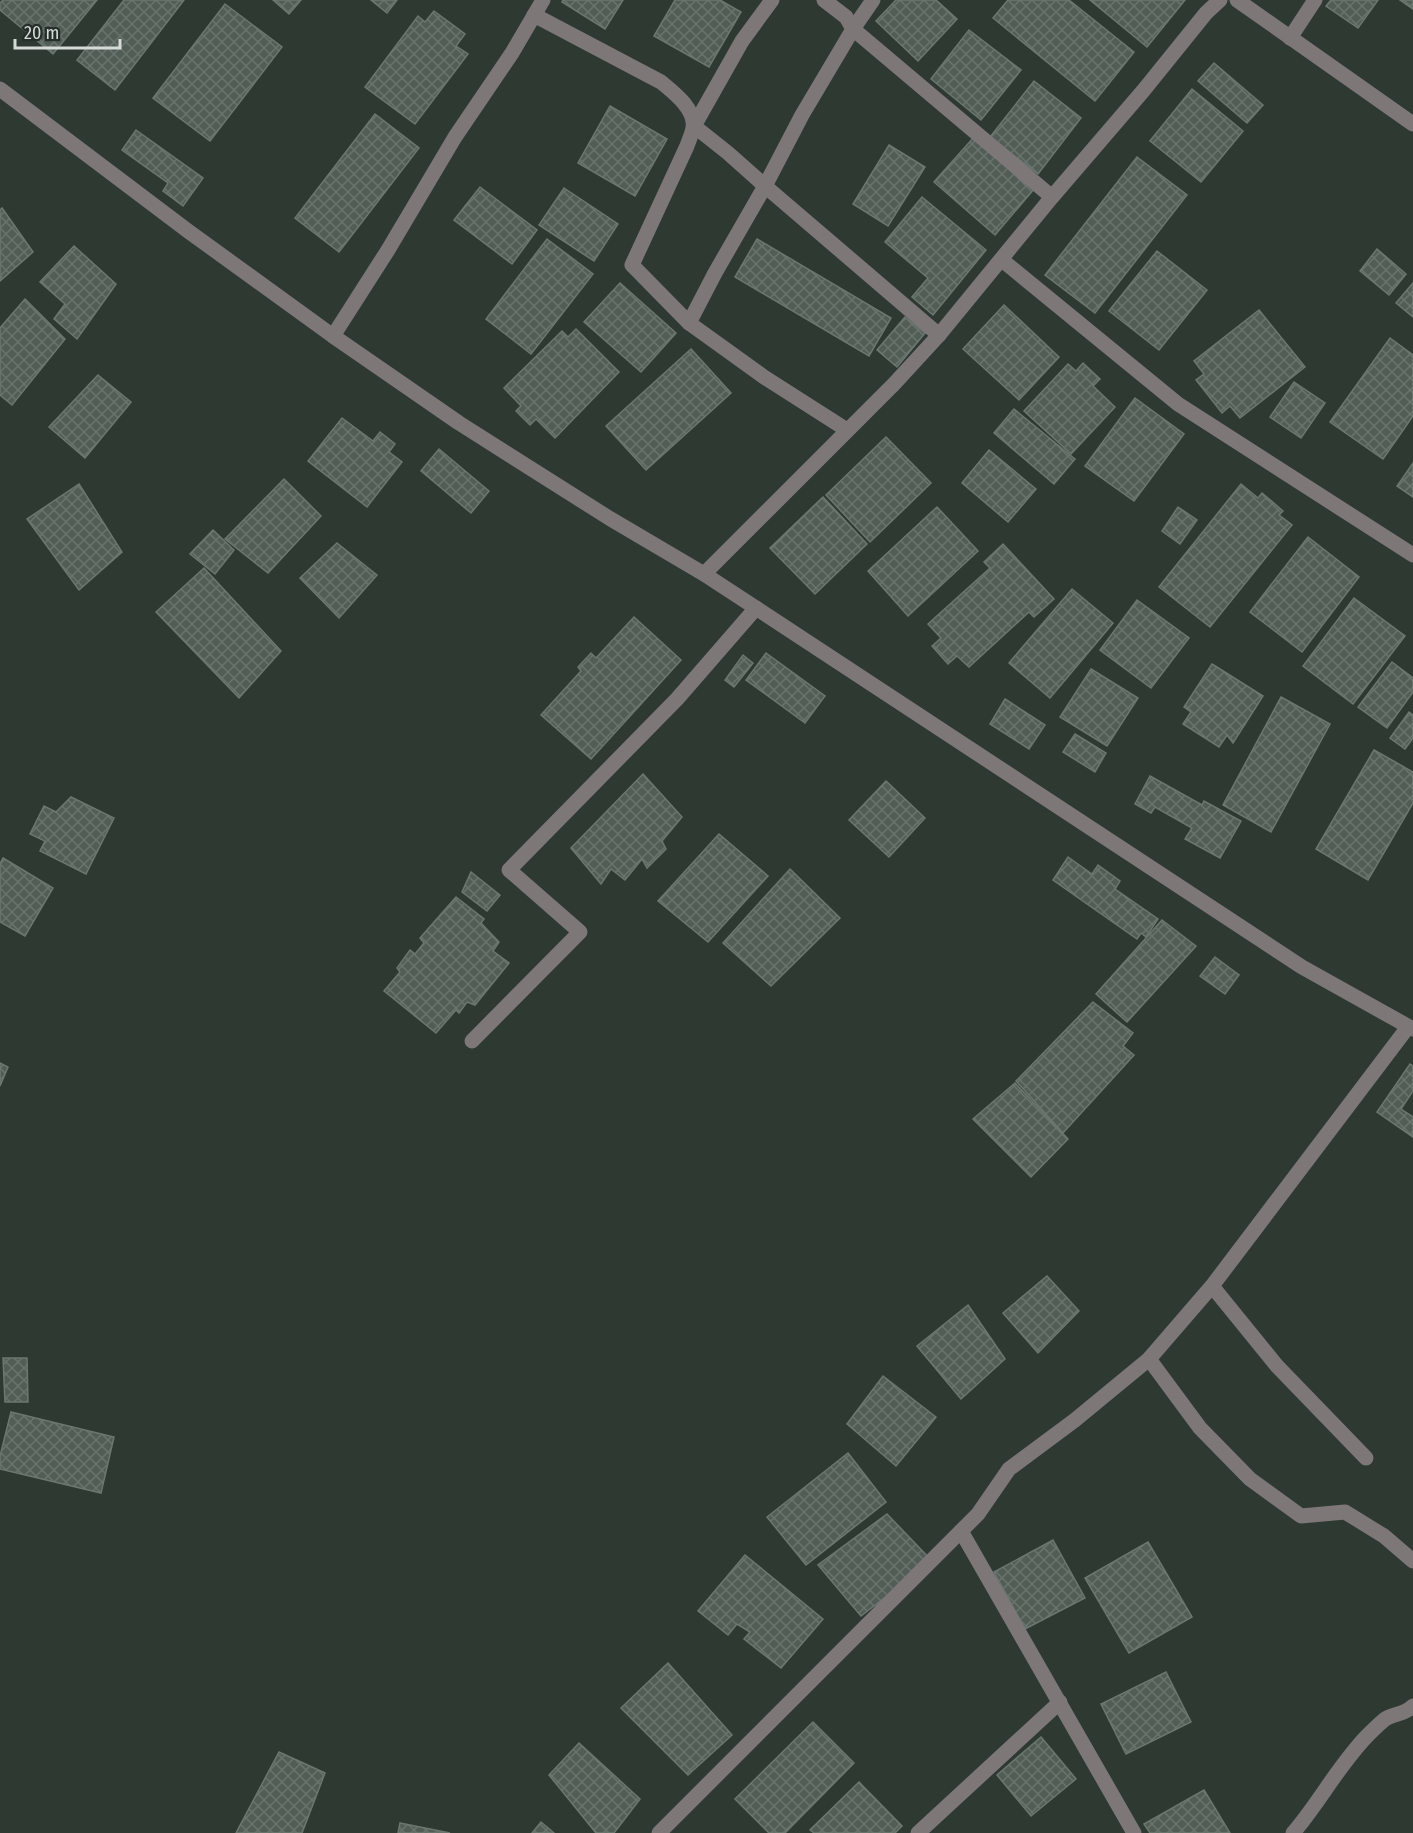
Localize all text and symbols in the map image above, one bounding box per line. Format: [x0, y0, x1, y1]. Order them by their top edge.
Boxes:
scale bar [15, 12, 120, 50]
text: 20 m [24, 22, 59, 44]

